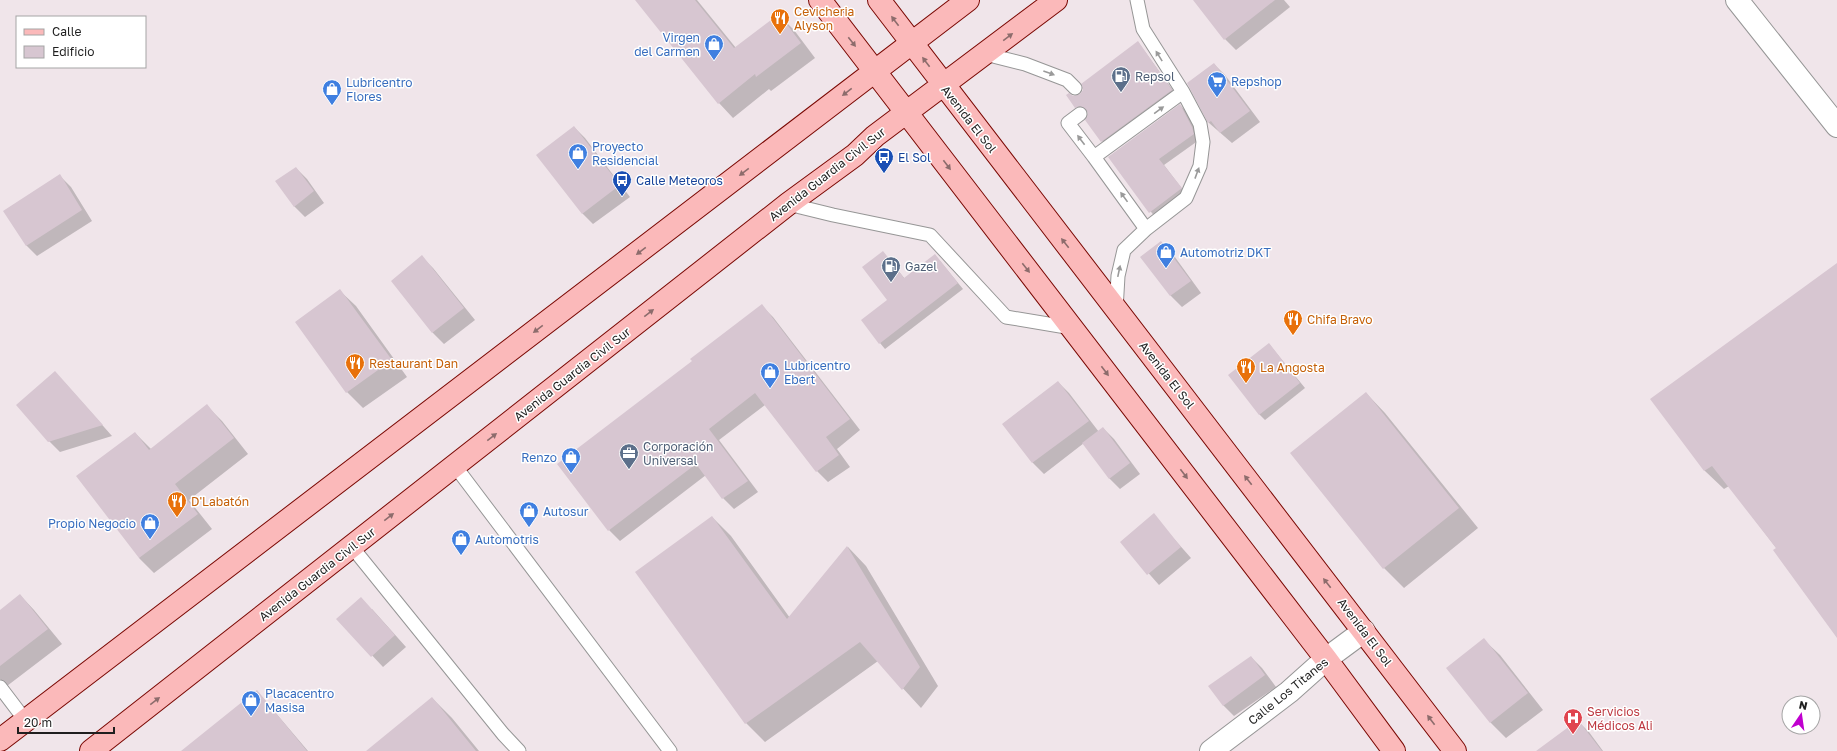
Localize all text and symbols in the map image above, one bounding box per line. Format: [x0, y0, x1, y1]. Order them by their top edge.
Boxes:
place label: Cevicheria Alyson [794, 4, 854, 33]
restaurant icon: Cevicheria Alyson [769, 7, 791, 35]
legend [16, 16, 146, 68]
one-way arrow [891, 16, 899, 27]
text: Calle [52, 24, 82, 39]
place label: Virgen del Carmen [634, 30, 700, 59]
one-way arrow [1002, 32, 1013, 41]
shop icon: Virgen del Carmen [703, 33, 725, 61]
one-way arrow [848, 37, 857, 48]
text: Edificio [52, 44, 94, 59]
one-way arrow [1155, 51, 1163, 61]
one-way arrow [922, 57, 930, 67]
fuel station icon: Repsol [1110, 65, 1132, 93]
place label: Repsol [1135, 69, 1175, 84]
one-way arrow [1044, 70, 1056, 76]
supermarket icon: Repshop [1206, 70, 1228, 98]
place label: Repshop [1231, 74, 1282, 89]
place label: Lubricentro Flores [346, 75, 412, 104]
shop icon: Lubricentro Flores [321, 78, 343, 106]
street label: Avenida El Sol [938, 82, 1000, 156]
one-way arrow [842, 88, 853, 97]
one-way arrow [1154, 106, 1165, 114]
street label: Avenida Guardia Civil Sur [766, 124, 888, 224]
one-way arrow [1077, 134, 1086, 145]
place label: Proyecto Residencial [592, 139, 659, 168]
shop icon: Proyecto Residencial [567, 142, 589, 170]
bus stop icon: El Sol [873, 146, 895, 174]
place label: El Sol [898, 150, 931, 165]
one-way arrow [943, 159, 951, 170]
one-way arrow [739, 167, 750, 176]
one-way arrow [1194, 167, 1200, 179]
bus stop icon: Calle Meteoros [611, 169, 633, 197]
place label: Calle Meteoros [636, 173, 723, 188]
one-way arrow [1119, 192, 1128, 203]
one-way arrow [1060, 237, 1069, 248]
shop icon: Automotriz DKT [1155, 241, 1177, 269]
place label: Automotriz DKT [1180, 245, 1271, 260]
one-way arrow [636, 246, 646, 254]
fuel station icon: Gazel [880, 255, 902, 283]
place label: Gazel [905, 259, 937, 274]
one-way arrow [1022, 262, 1031, 273]
one-way arrow [1117, 265, 1123, 278]
restaurant icon: Chifa Bravo [1282, 308, 1304, 336]
one-way arrow [643, 309, 654, 318]
place label: Chifa Bravo [1307, 312, 1373, 327]
street label: Avenida Guardia Civil Sur [511, 324, 633, 424]
one-way arrow [532, 325, 543, 334]
street label: Avenida El Sol [1136, 338, 1198, 412]
restaurant icon: Restaurant Dan [344, 352, 366, 380]
place label: Restaurant Dan [369, 356, 458, 371]
restaurant icon: La Angosta [1235, 356, 1257, 384]
place label: Lubricentro Ebert [784, 358, 850, 387]
place label: La Angosta [1260, 360, 1325, 375]
shop icon: Lubricentro Ebert [759, 361, 781, 389]
one-way arrow [1101, 366, 1109, 376]
one-way arrow [486, 433, 497, 441]
place label: Corporación Universal [643, 439, 713, 468]
office icon: Corporación Universal [618, 442, 640, 470]
shop icon: Renzo [560, 446, 582, 474]
place label: Renzo [521, 450, 557, 465]
one-way arrow [1180, 469, 1189, 480]
one-way arrow [1243, 475, 1252, 486]
restaurant icon: D'Labatón [166, 490, 188, 518]
place label: D'Labatón [191, 494, 249, 509]
shop icon: Autosur [518, 500, 540, 528]
place label: Autosur [543, 504, 589, 519]
shop icon: Propio Negocio [139, 512, 161, 540]
one-way arrow [384, 513, 395, 522]
place label: Propio Negocio [48, 516, 136, 531]
street label: Avenida Guardia Civil Sur [256, 524, 378, 624]
shop icon: Automotris [450, 528, 472, 556]
place label: Automotris [475, 532, 539, 547]
one-way arrow [1323, 578, 1331, 589]
street label: Avenida El Sol [1335, 595, 1396, 669]
street label: Calle Los Titanes [1245, 654, 1331, 728]
place label: Placacentro Masisa [265, 686, 334, 715]
shop icon: Placacentro Masisa [240, 689, 262, 717]
north arrow [1781, 695, 1821, 735]
one-way arrow [149, 697, 160, 705]
text: N [1798, 697, 1809, 712]
place label: Servicios Médicos Ali [1587, 704, 1653, 733]
hospital icon: Servicios Médicos Ali [1562, 707, 1584, 735]
scale bar [18, 709, 114, 735]
text: 20 m [24, 715, 52, 730]
one-way arrow [1428, 715, 1436, 725]

